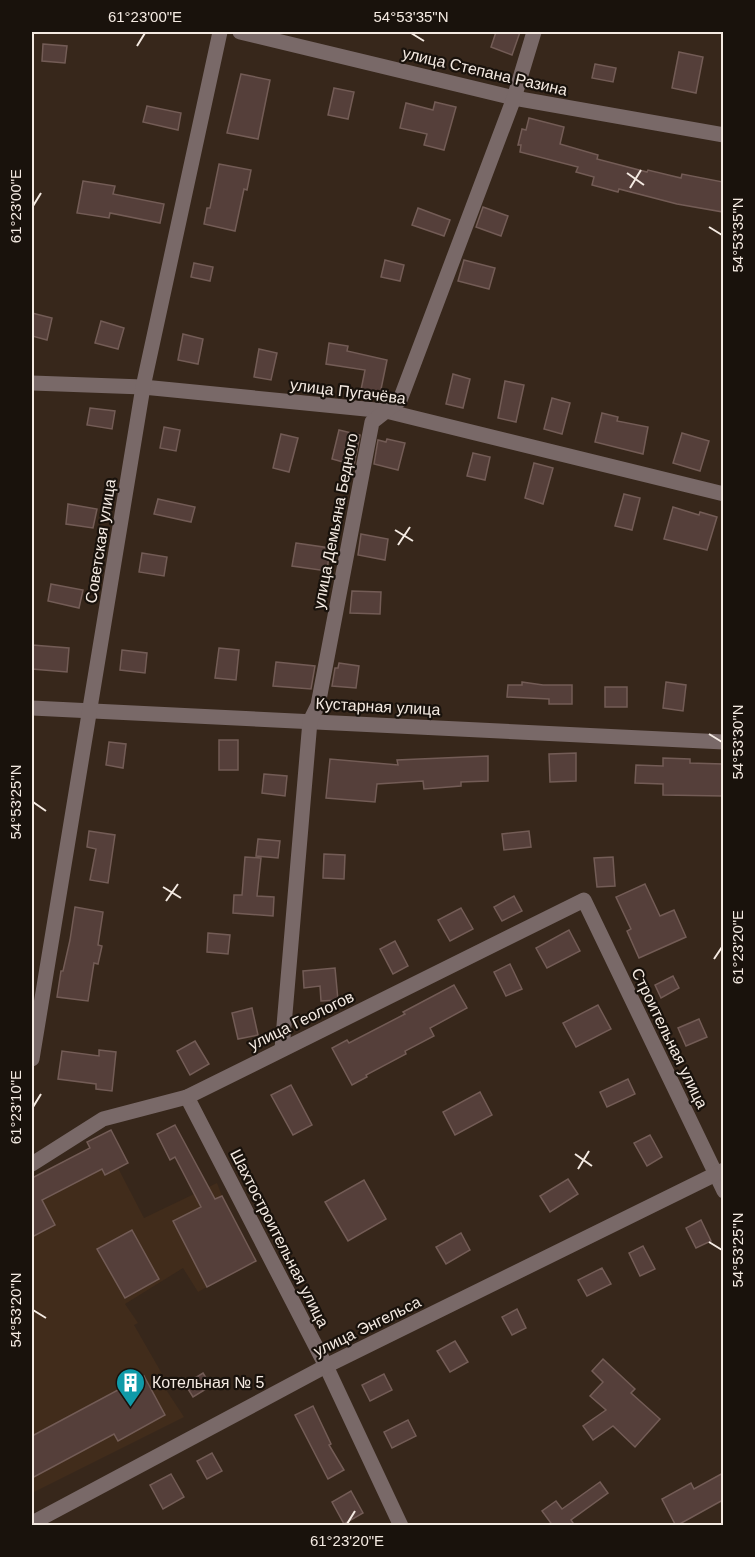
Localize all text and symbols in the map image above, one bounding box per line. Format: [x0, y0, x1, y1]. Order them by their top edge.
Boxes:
text: 61°23'00"E [108, 8, 182, 25]
text: 54°53'35"N [373, 8, 449, 25]
street label: улица Степана Разина [401, 44, 569, 99]
text: 61°23'00"E [7, 169, 24, 243]
text: 54°53'35"N [729, 197, 746, 273]
street label: улица Пугачёва [289, 376, 407, 407]
street label: улица Демьяна Бедного [310, 432, 361, 610]
street label: Советская улица [82, 478, 119, 604]
street label: Кустарная улица [315, 695, 441, 718]
text: 54°53'30"N [729, 704, 746, 780]
text: 54°53'25"N [7, 764, 24, 840]
text: 61°23'20"E [729, 910, 746, 984]
street label: Строительная улица [628, 965, 711, 1111]
street label: улица Геологов [246, 988, 357, 1053]
text: 61°23'10"E [7, 1070, 24, 1144]
street label: Шахтостроительная улица [227, 1146, 332, 1330]
text: 54°53'25"N [729, 1212, 746, 1288]
text: 54°53'20"N [7, 1272, 24, 1348]
street label: улица Энгельса [311, 1293, 424, 1360]
building icon: Котельная № 5 [115, 1366, 147, 1408]
place label: Котельная № 5 [152, 1374, 265, 1391]
text: 61°23'20"E [310, 1532, 384, 1549]

